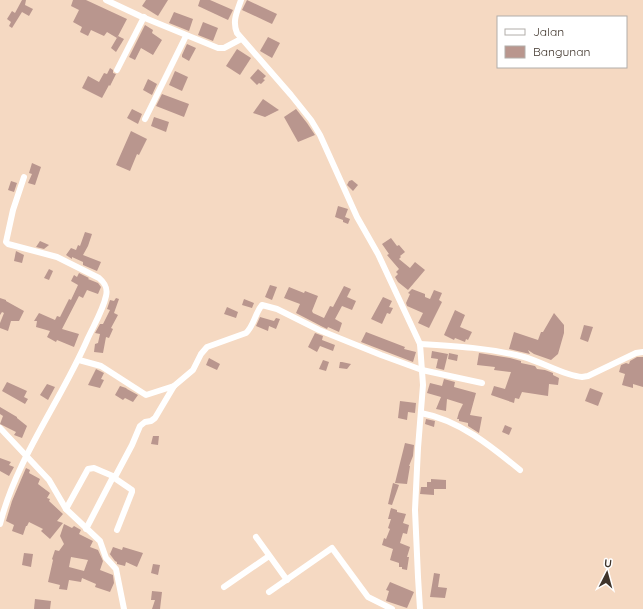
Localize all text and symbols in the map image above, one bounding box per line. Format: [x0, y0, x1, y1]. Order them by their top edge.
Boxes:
legend [497, 16, 627, 68]
text: Jalan [533, 24, 564, 39]
text: Bangunan [533, 44, 590, 59]
north arrow [587, 553, 627, 593]
text: U [603, 556, 613, 570]

